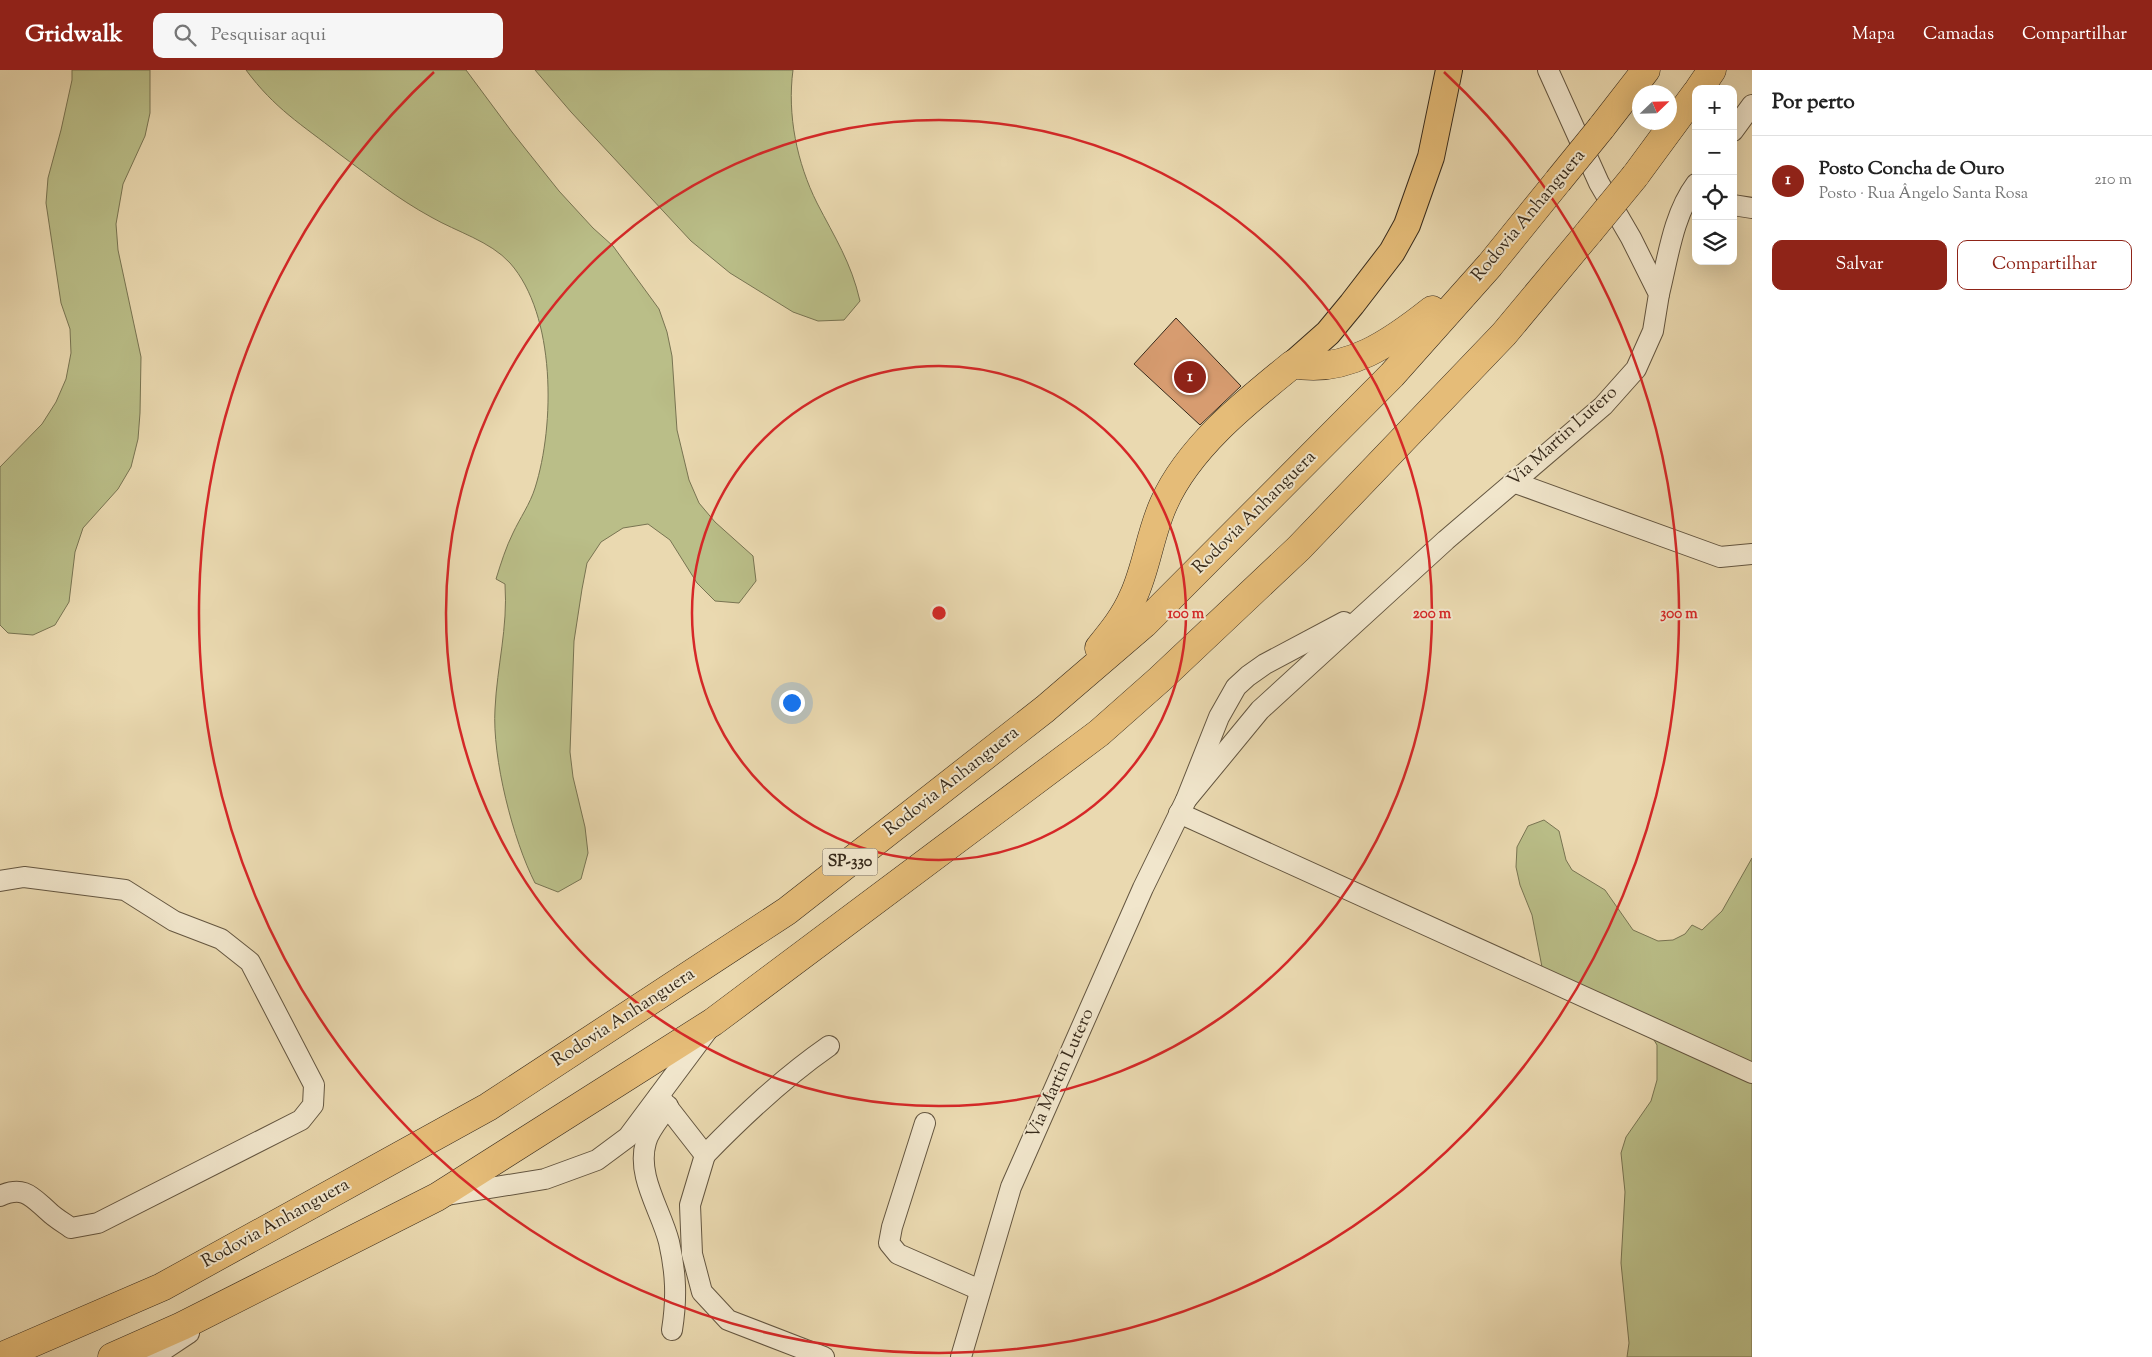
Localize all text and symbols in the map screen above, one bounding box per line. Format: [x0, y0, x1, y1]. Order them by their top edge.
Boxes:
search box [153, 13, 503, 58]
text: Gridwalk [25, 18, 123, 52]
icon: search [171, 21, 199, 49]
text: Pesquisar aqui [211, 22, 326, 49]
text: Mapa [1852, 22, 1895, 48]
text: Camadas [1923, 22, 1994, 48]
text: Compartilhar [2022, 22, 2127, 48]
north arrow [1632, 85, 1677, 130]
map controls [1692, 85, 1737, 265]
button: + [1692, 85, 1737, 130]
text: Por perto [1772, 88, 1855, 118]
button: − [1692, 130, 1737, 175]
street label: Rodovia Anhanguera [1466, 144, 1592, 288]
text: Posto Concha de Ouro [1819, 156, 2004, 183]
text: 1 [1785, 169, 1791, 192]
text: 210 m [2094, 169, 2132, 192]
button: locate [1692, 175, 1737, 220]
text: Posto · Rua Ângelo Santa Rosa [1819, 183, 2028, 206]
button: layers [1692, 220, 1737, 265]
button: Salvar [1772, 240, 1947, 290]
button: Compartilhar [1957, 240, 2132, 290]
pin: 1 [1174, 358, 1206, 396]
street label: Via Martin Lutero [1502, 380, 1624, 494]
street label: Rodovia Anhanguera [1187, 445, 1323, 581]
centre of rings [930, 604, 948, 622]
text: 100 m [1168, 604, 1205, 625]
text: 200 m [1413, 604, 1452, 625]
text: 300 m [1660, 604, 1698, 625]
your location [779, 690, 805, 716]
street label: Rodovia Anhanguera [879, 721, 1025, 843]
road number: SP-330 [822, 849, 878, 876]
street label: Rodovia Anhanguera [548, 962, 700, 1074]
street label: Via Martin Lutero [1021, 1005, 1101, 1143]
street label: Rodovia Anhanguera [197, 1173, 355, 1275]

